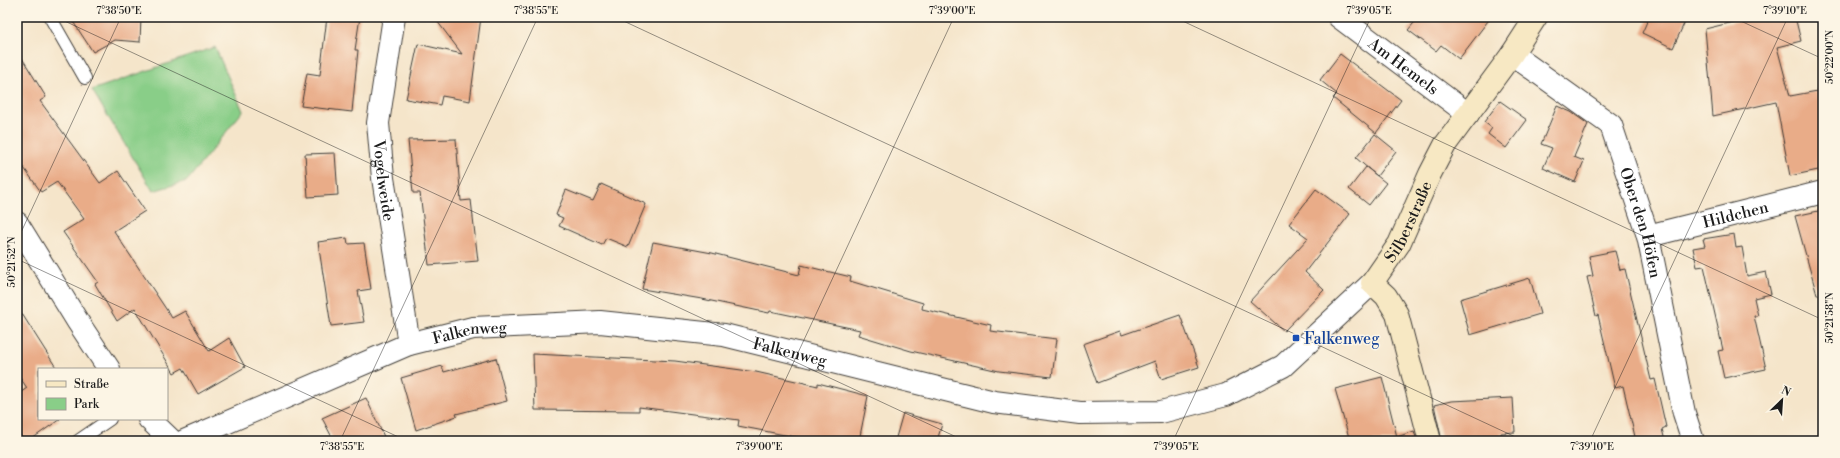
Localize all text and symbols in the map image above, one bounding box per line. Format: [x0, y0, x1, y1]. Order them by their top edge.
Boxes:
text: 7°38'50"E [96, 5, 142, 17]
text: 7°38'55"E [514, 5, 558, 17]
text: 7°39'00"E [929, 5, 975, 17]
text: 7°39'05"E [1346, 5, 1392, 17]
text: 7°39'10"E [1763, 5, 1807, 17]
text: 50°22'00"N [1824, 29, 1836, 84]
street label: Am Hemels [1363, 33, 1442, 99]
street label: Vogelweide [368, 138, 399, 222]
street label: Ober den Höfen [1615, 165, 1665, 280]
street label: Silberstraße [1380, 178, 1437, 267]
street label: Hildchen [1701, 197, 1771, 233]
text: 50°21'52"N [6, 236, 18, 287]
text: 50°21'58"N [1824, 292, 1836, 344]
street label: Falkenweg [430, 317, 508, 349]
place label: Falkenweg [1304, 329, 1380, 349]
marker: Falkenweg [1291, 333, 1301, 343]
street label: Falkenweg [751, 334, 830, 371]
legend [38, 368, 168, 420]
text: Straße [74, 377, 109, 392]
north arrow [1762, 380, 1802, 420]
text: N [1779, 384, 1793, 400]
text: Park [74, 397, 100, 412]
text: 7°38'55"E [320, 441, 364, 453]
text: 7°39'00"E [736, 441, 782, 453]
text: 7°39'05"E [1153, 441, 1199, 453]
text: 7°39'10"E [1570, 441, 1614, 453]

